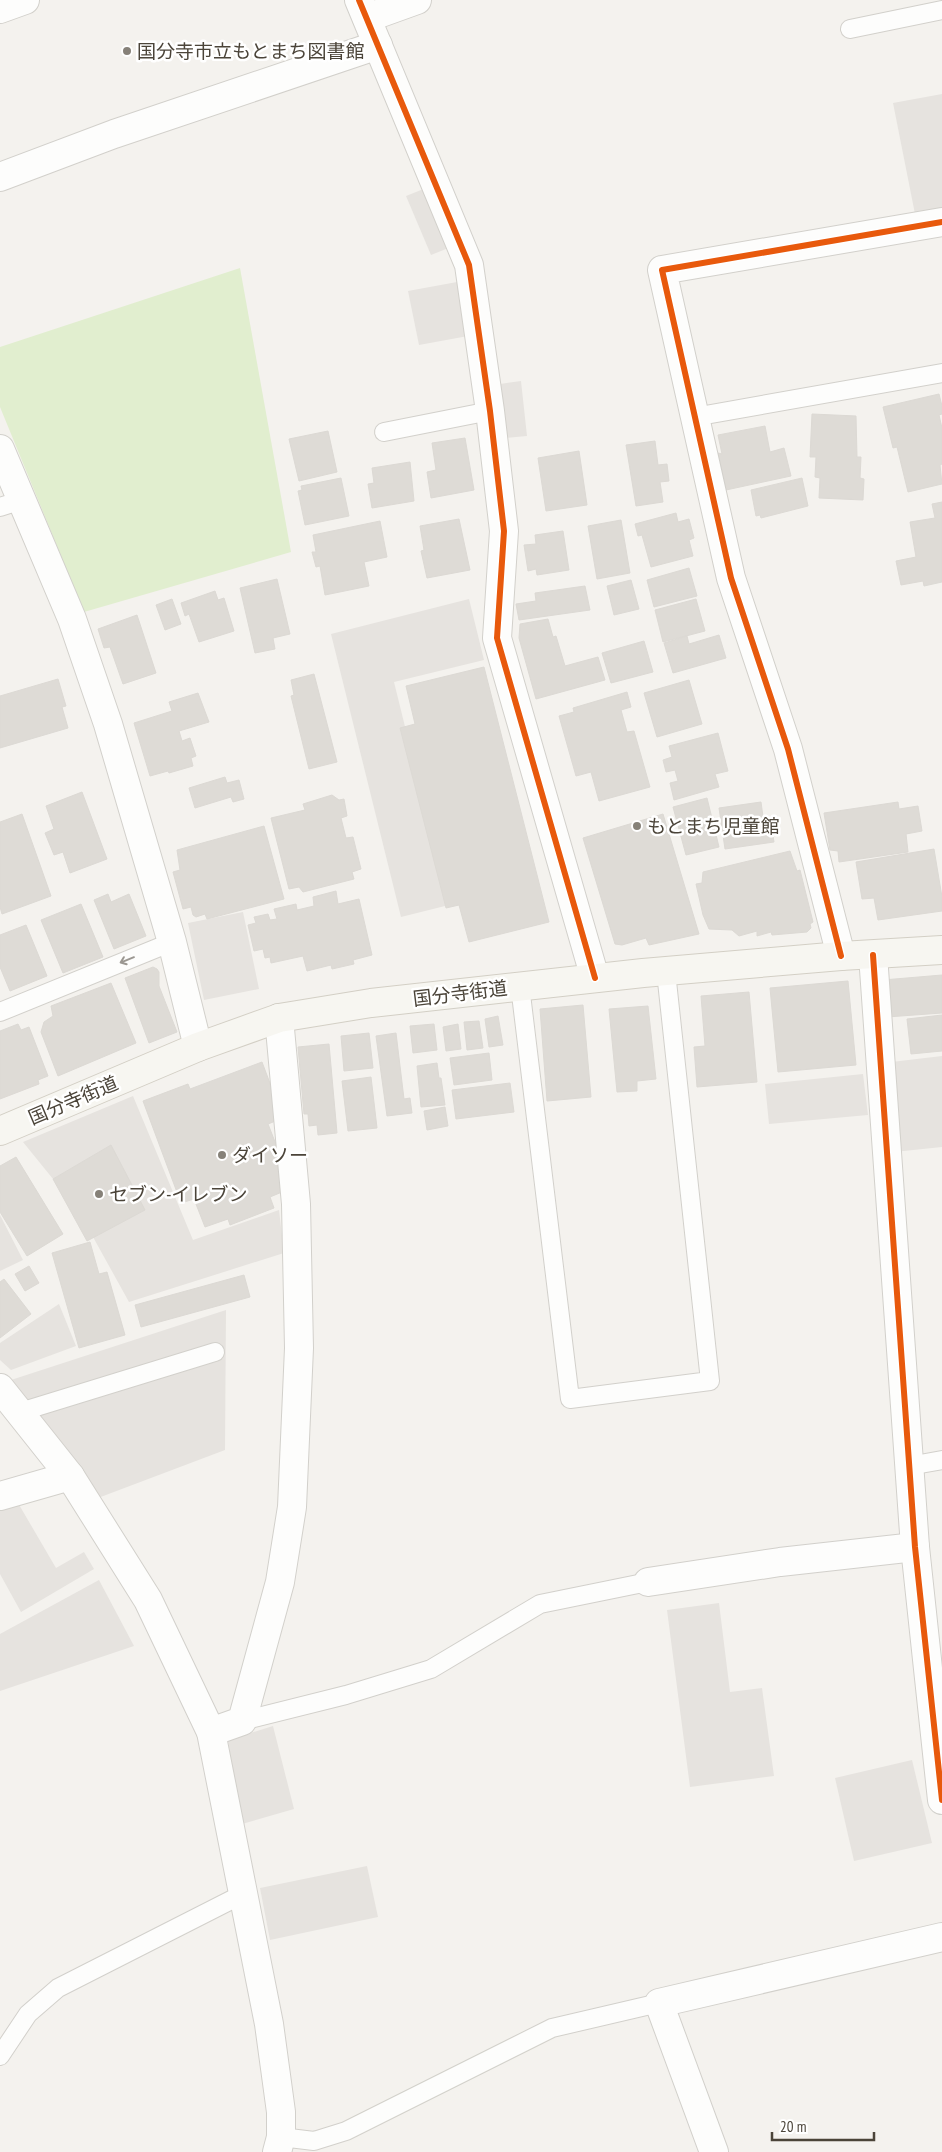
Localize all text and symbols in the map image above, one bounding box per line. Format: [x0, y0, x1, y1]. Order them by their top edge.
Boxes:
place label: 国分寺市立もとまち図書館 [137, 39, 365, 63]
marker: 国分寺市立もとまち図書館 [121, 45, 133, 57]
place label: もとまち児童館 [647, 814, 780, 838]
marker: もとまち児童館 [631, 820, 643, 832]
one-way arrow [120, 956, 135, 965]
street label: 国分寺街道 [411, 975, 509, 1011]
street label: 国分寺街道 [25, 1070, 121, 1130]
place label: ダイソー [232, 1143, 308, 1167]
marker: ダイソー [216, 1149, 228, 1161]
place label: セブン-イレブン [109, 1182, 248, 1206]
marker: セブン-イレブン [93, 1188, 105, 1200]
scale bar [772, 2110, 874, 2142]
text: 20 m [780, 2117, 806, 2136]

